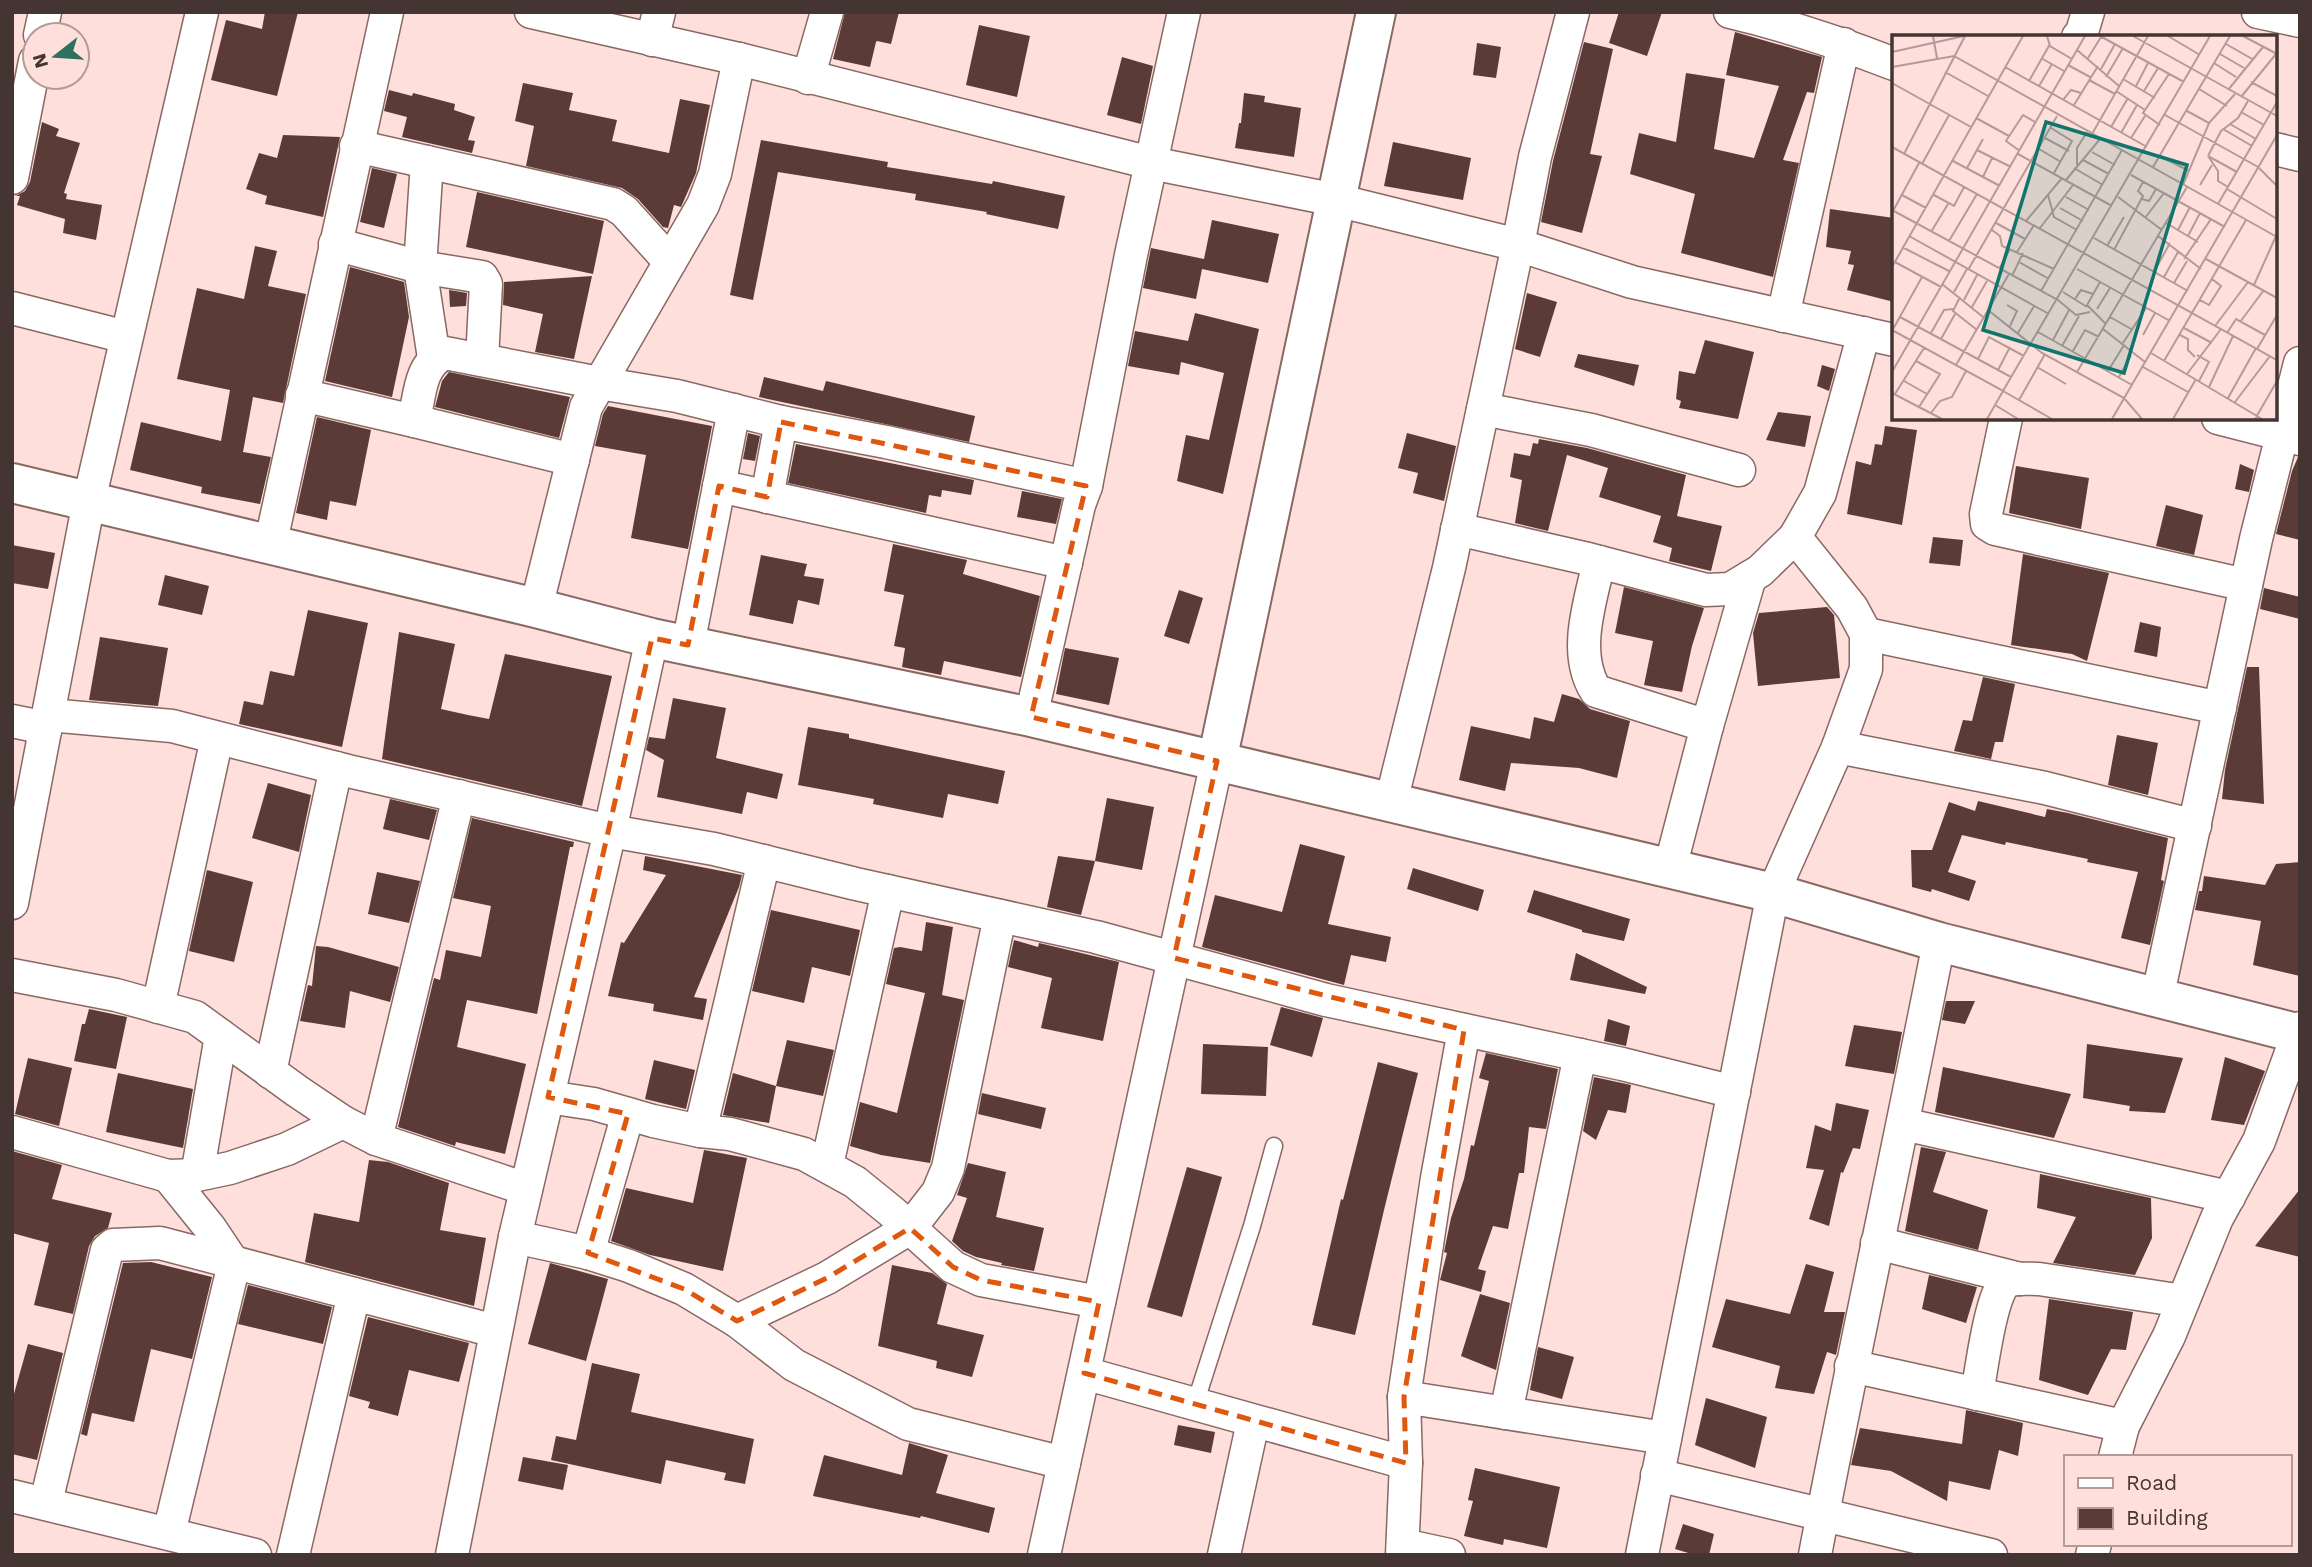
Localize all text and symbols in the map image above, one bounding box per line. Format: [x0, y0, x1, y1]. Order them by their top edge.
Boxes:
north arrow [21, 21, 91, 91]
inset map [1892, 35, 2277, 420]
text: N [27, 51, 53, 71]
legend [2064, 1455, 2291, 1546]
text: Road [2126, 1470, 2177, 1495]
text: Building [2126, 1505, 2208, 1530]

